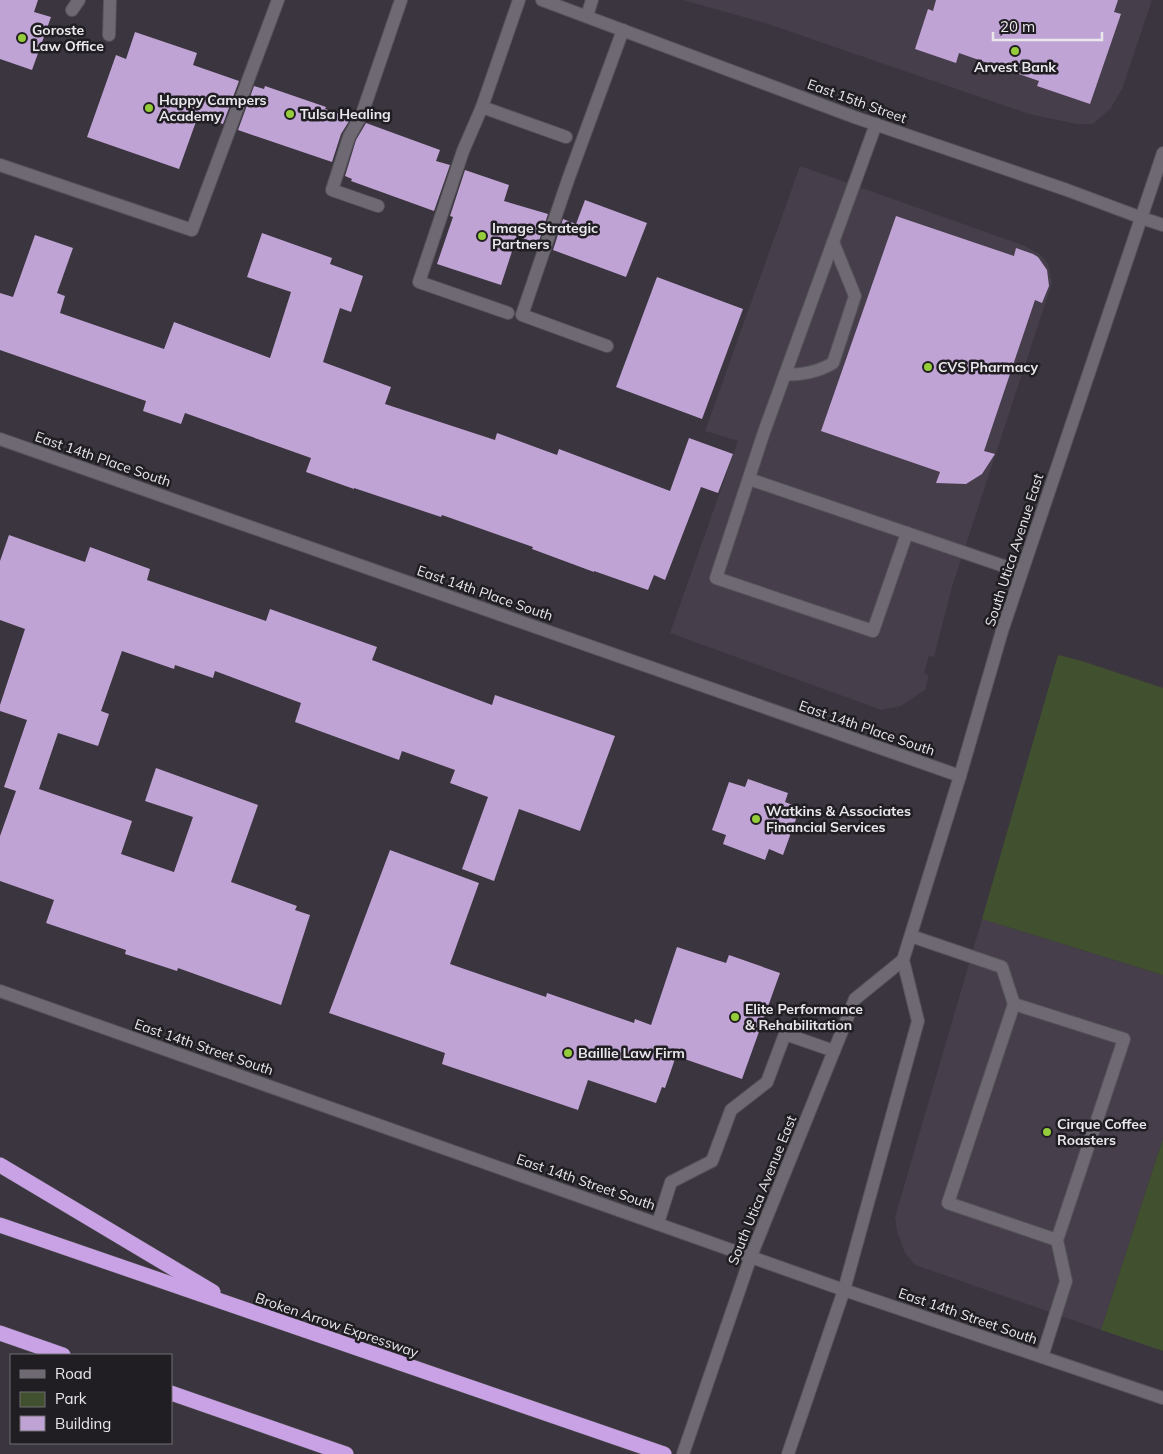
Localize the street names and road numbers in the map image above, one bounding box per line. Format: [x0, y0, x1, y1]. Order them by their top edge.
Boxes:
street label: East 15th Street [805, 75, 909, 127]
street label: East 14th Place South [33, 427, 173, 491]
street label: South Utica Avenue East [981, 471, 1047, 629]
street label: East 14th Place South [415, 561, 555, 625]
street label: East 14th Place South [797, 696, 937, 760]
street label: East 14th Street South [132, 1015, 276, 1079]
street label: South Utica Avenue East [724, 1113, 800, 1267]
street label: East 14th Street South [514, 1150, 658, 1214]
street label: East 14th Street South [896, 1284, 1040, 1348]
street label: Broken Arrow Expressway [253, 1289, 421, 1362]

